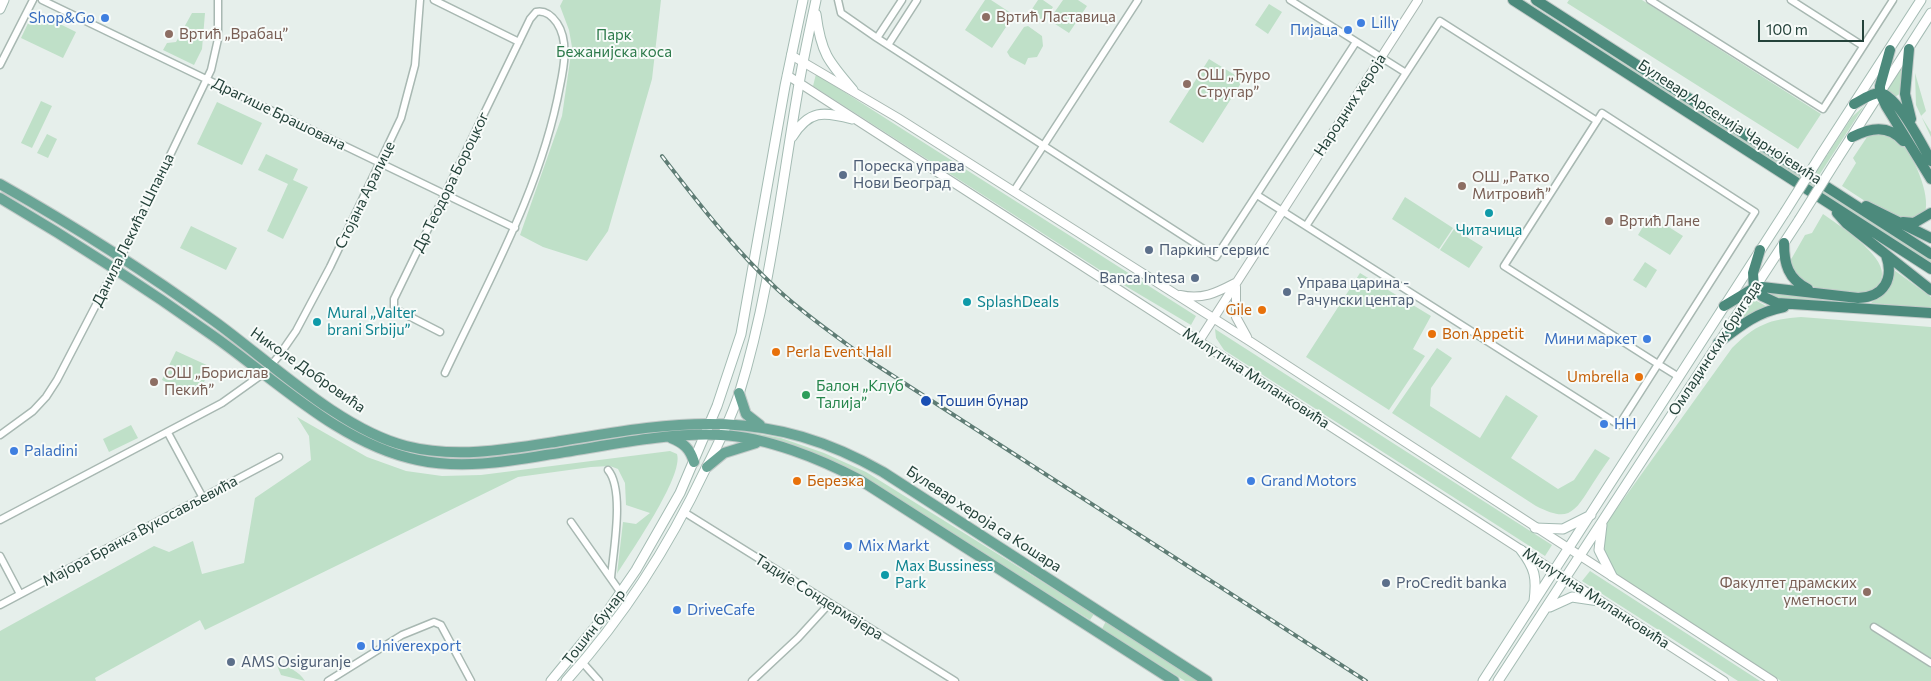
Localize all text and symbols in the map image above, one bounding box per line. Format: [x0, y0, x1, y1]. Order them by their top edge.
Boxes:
place label: Вртић Ластавица [996, 8, 1116, 26]
place label: Shop&Go [29, 9, 95, 27]
scale bar [1761, 10, 1867, 42]
marker: Вртић Ластавица [980, 11, 992, 23]
marker: Shop&Go [99, 12, 111, 24]
place label: Lilly [1371, 14, 1399, 32]
marker: Lilly [1355, 17, 1367, 29]
text: 100 m [1766, 20, 1808, 38]
place label: Пијаца [1290, 21, 1338, 39]
marker: Пијаца [1342, 24, 1354, 36]
place label: Вртић „Врабац” [179, 25, 288, 43]
park label: Парк Бежанијска коса [556, 26, 672, 61]
marker: Вртић „Врабац” [163, 28, 175, 40]
street label: Народних хероја [1310, 50, 1390, 160]
street label: Булевар Арсенија Чарнојевића [1635, 56, 1825, 188]
place label: ОШ „Ђуро Стругар” [1197, 66, 1270, 101]
street label: Драгише Брашована [209, 74, 349, 154]
marker: ОШ „Ђуро Стругар” [1181, 78, 1193, 90]
street label: Др Теодора Бороцког [409, 109, 493, 255]
street label: Стојана Аралице [331, 138, 399, 252]
street label: Данила Лекића Шпанца [88, 151, 178, 309]
place label: Пореска управа Нови Београд [853, 157, 965, 192]
place label: ОШ „Ратко Митровић” [1472, 168, 1551, 203]
marker: Пореска управа Нови Београд [837, 169, 849, 181]
marker: ОШ „Ратко Митровић” [1456, 180, 1468, 192]
marker: Читачица [1483, 207, 1495, 219]
place label: Вртић Лане [1619, 212, 1700, 230]
marker: Вртић Лане [1603, 215, 1615, 227]
place label: Читачица [1456, 221, 1522, 239]
place label: Паркинг сервис [1159, 241, 1269, 259]
marker: Паркинг сервис [1143, 244, 1155, 256]
place label: Banca Intesa [1099, 269, 1185, 287]
marker: Banca Intesa [1189, 272, 1201, 284]
place label: Управа царина - Рачунски центар [1297, 274, 1414, 309]
street label: Омладинских бригада [1665, 277, 1765, 419]
marker: Управа царина - Рачунски центар [1281, 286, 1293, 298]
place label: SplashDeals [977, 293, 1059, 311]
marker: SplashDeals [961, 296, 973, 308]
place label: Gile [1225, 301, 1252, 319]
place label: Mural „Valter brani Srbiju” [327, 304, 416, 339]
marker: Gile [1256, 304, 1268, 316]
marker: Mural „Valter brani Srbiju” [311, 316, 323, 328]
street label: Николе Добровића [247, 324, 369, 416]
street label: Милутина Миланковића [1179, 324, 1333, 432]
place label: Bon Appetit [1442, 325, 1524, 343]
marker: Bon Appetit [1426, 328, 1438, 340]
place label: Мини маркет [1544, 330, 1637, 348]
marker: Мини маркет [1641, 333, 1653, 345]
place label: Perla Event Hall [786, 343, 892, 361]
marker: Perla Event Hall [770, 346, 782, 358]
place label: ОШ „Борислав Пекић” [164, 364, 268, 399]
place label: Umbrella [1567, 368, 1629, 386]
marker: Umbrella [1633, 371, 1645, 383]
marker: ОШ „Борислав Пекић” [148, 376, 160, 388]
place label: Балон „Клуб Талија” [816, 377, 904, 412]
marker: Балон „Клуб Талија” [800, 389, 812, 401]
place label: Тошин бунар [937, 392, 1029, 410]
marker: Тошин бунар [919, 394, 933, 408]
place label: НН [1614, 415, 1636, 433]
marker: НН [1598, 418, 1610, 430]
place label: Paladini [24, 442, 78, 460]
marker: Paladini [8, 445, 20, 457]
street label: Булевар хероја са Кошара [903, 462, 1065, 576]
street label: Мајора Бранка Вукосављевића [40, 472, 240, 590]
place label: Березка [807, 472, 864, 490]
place label: Grand Motors [1261, 472, 1357, 490]
marker: Березка [791, 475, 803, 487]
marker: Grand Motors [1245, 475, 1257, 487]
place label: Mix Markt [858, 537, 929, 555]
marker: Mix Markt [842, 540, 854, 552]
street label: Милутина Миланковића [1519, 544, 1673, 652]
street label: Тадије Сондермајера [751, 550, 887, 644]
place label: Max Bussiness Park [895, 557, 994, 592]
marker: Max Bussiness Park [879, 569, 891, 581]
place label: ProCredit banka [1396, 574, 1507, 592]
place label: Факултет драмских уметности [1720, 574, 1857, 609]
marker: ProCredit banka [1380, 577, 1392, 589]
street label: Тошин бунар [559, 585, 629, 669]
marker: Факултет драмских уметности [1861, 586, 1873, 598]
place label: DriveCafe [687, 601, 755, 619]
marker: DriveCafe [671, 604, 683, 616]
place label: Univerexport [371, 637, 461, 655]
marker: Univerexport [355, 640, 367, 652]
place label: AMS Osiguranje [241, 653, 351, 671]
marker: AMS Osiguranje [225, 656, 237, 668]

